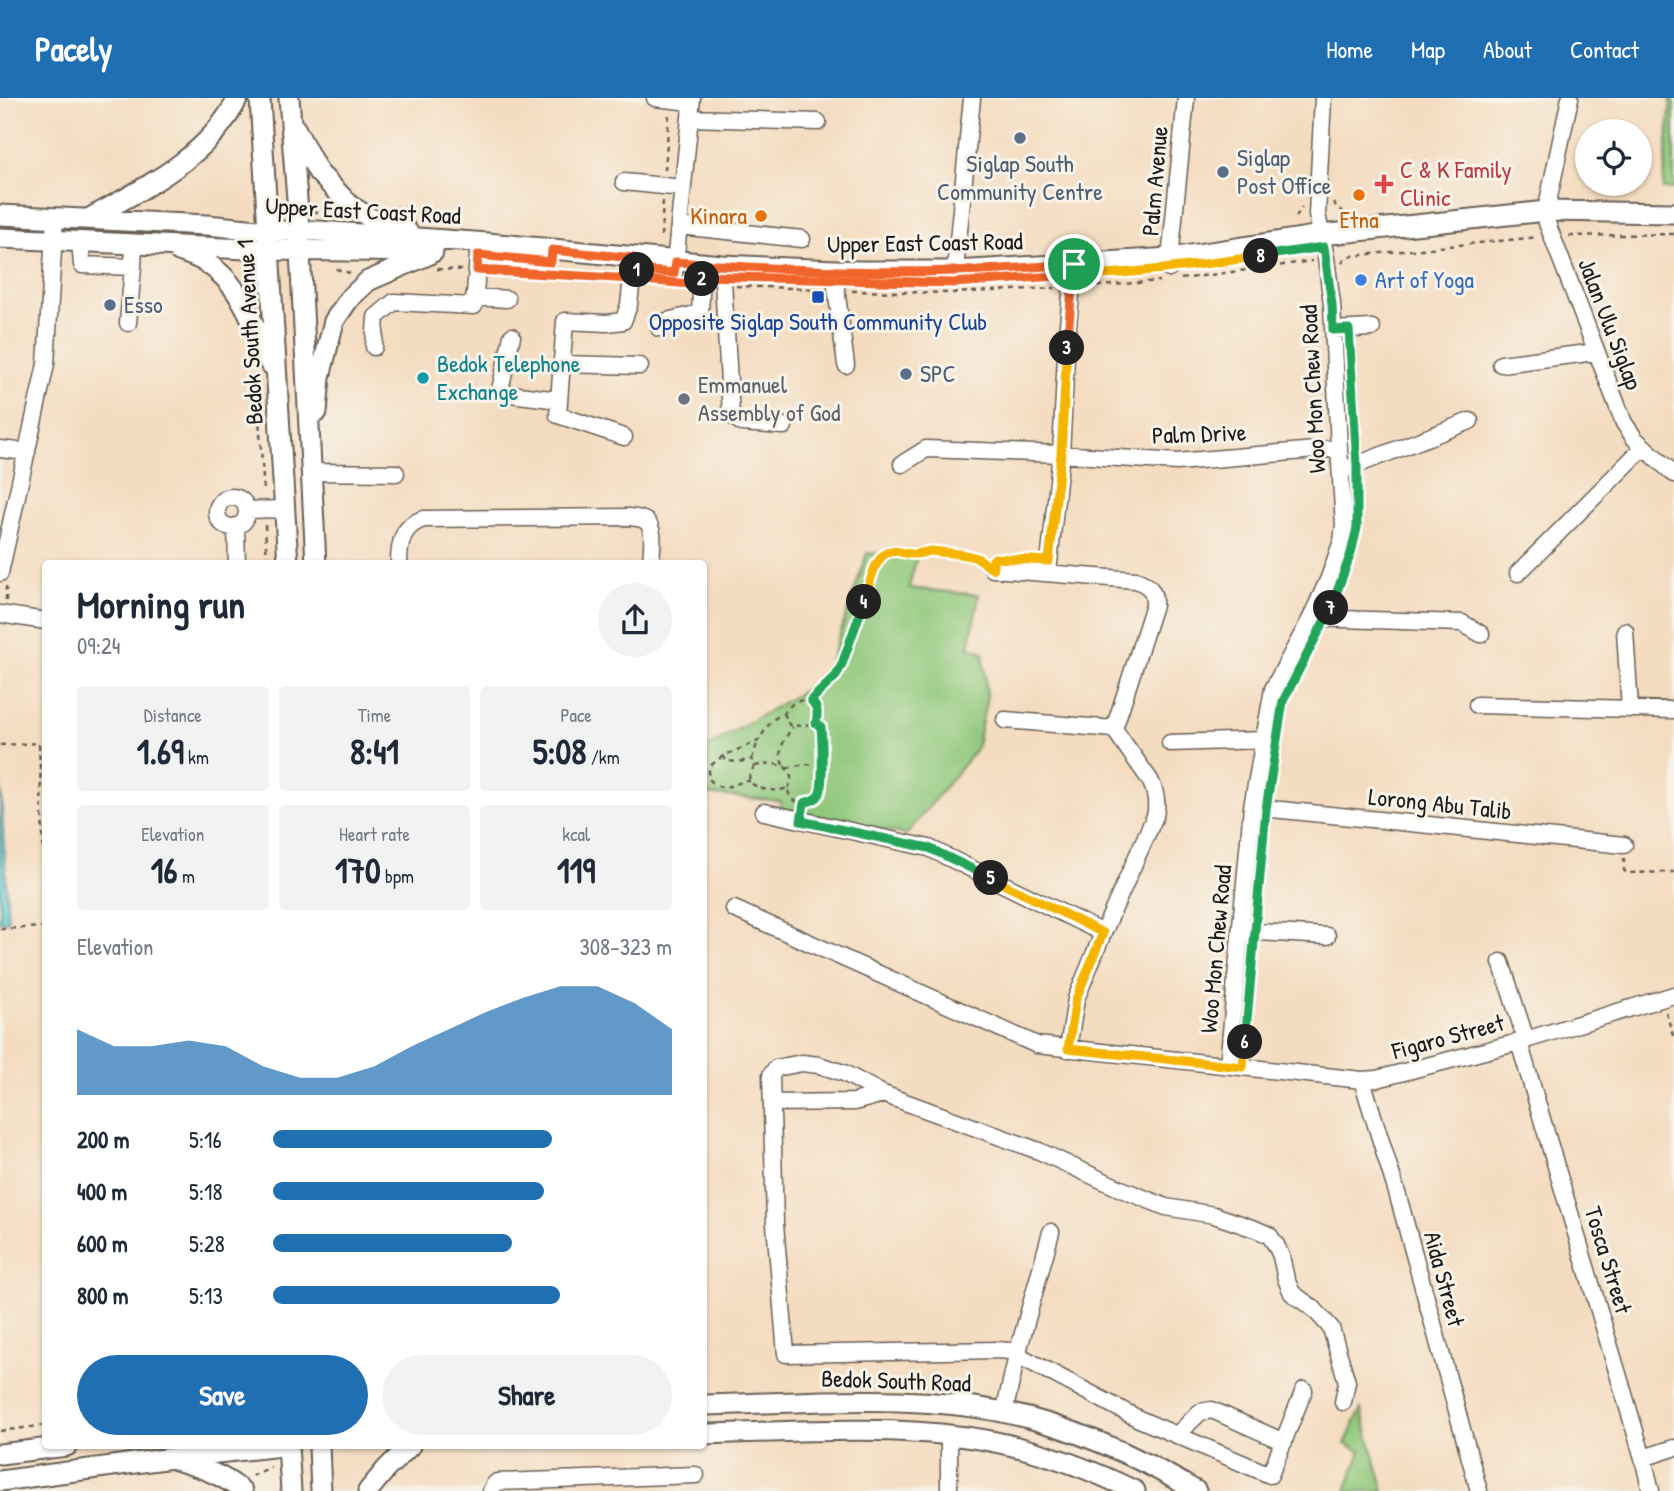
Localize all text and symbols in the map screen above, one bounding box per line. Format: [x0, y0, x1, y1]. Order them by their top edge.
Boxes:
text: Pacely [35, 27, 112, 71]
text: Home [1326, 33, 1373, 65]
text: Map [1411, 33, 1445, 65]
text: About [1483, 33, 1532, 65]
text: Contact [1570, 33, 1639, 65]
map controls [1575, 119, 1652, 196]
button: locate [1575, 119, 1652, 196]
street label: Palm Avenue [1133, 124, 1175, 237]
marker: Siglap South Community Centre [1012, 130, 1028, 146]
place label: Siglap Post Office [1237, 141, 1332, 201]
place label: Siglap South Community Centre [937, 147, 1103, 207]
place label: C & K Family Clinic [1400, 153, 1512, 213]
marker: Siglap Post Office [1215, 164, 1231, 180]
marker: C & K Family Clinic [1374, 174, 1394, 194]
marker: Etna [1351, 187, 1367, 203]
street label: Upper East Coast Road [265, 189, 462, 231]
place label: Kinara [690, 199, 747, 231]
place label: Etna [1339, 203, 1379, 235]
marker: Kinara [753, 208, 769, 224]
street label: Upper East Coast Road [827, 224, 1023, 260]
pin [1044, 234, 1104, 294]
pin: 8 [1244, 238, 1278, 274]
street label: Bedok South Avenue 1 [228, 239, 270, 426]
text: 8 [1256, 242, 1265, 268]
icon: arrive [1055, 245, 1093, 283]
pin: 1 [620, 252, 654, 288]
street label: Jalan Ulu Siglap [1571, 253, 1651, 394]
text: 1 [633, 256, 640, 282]
pin: 2 [684, 262, 720, 296]
place label: Art of Yoga [1375, 263, 1474, 295]
text: 2 [697, 265, 706, 291]
marker: Art of Yoga [1353, 272, 1369, 288]
place label: Esso [124, 288, 163, 320]
marker: Opposite Siglap South Community Club [810, 289, 826, 305]
marker: Esso [102, 297, 118, 313]
street label: Woo Mon Chew Road [1292, 304, 1332, 474]
place label: Opposite Siglap South Community Club [649, 305, 987, 337]
pin: 3 [1050, 330, 1084, 366]
text: 3 [1062, 334, 1071, 360]
place label: Bedok Telephone Exchange [437, 347, 581, 407]
place label: SPC [920, 357, 956, 389]
marker: SPC [898, 366, 914, 382]
place label: Emmanuel Assembly of God [698, 368, 840, 428]
marker: Bedok Telephone Exchange [415, 370, 431, 386]
marker: Emmanuel Assembly of God [676, 391, 692, 407]
street label: Palm Drive [1151, 415, 1247, 451]
text: Morning run [77, 578, 245, 630]
button: share [598, 583, 672, 657]
pin: 4 [846, 584, 882, 620]
text: 4 [860, 588, 867, 614]
pin: 7 [1314, 590, 1348, 626]
text: 7 [1326, 594, 1335, 620]
text: 09:24 [77, 630, 120, 661]
text: Distance [144, 702, 202, 728]
text: Time [358, 702, 391, 728]
text: Pace [560, 702, 592, 728]
text: 1.69 [137, 728, 184, 775]
text: 8:41 [350, 728, 399, 775]
text: 5:08 [533, 728, 586, 775]
text: km [184, 744, 209, 770]
text: /km [586, 744, 620, 770]
street label: Lorong Abu Talib [1367, 780, 1513, 826]
text: Elevation [141, 821, 204, 847]
text: Heart rate [339, 821, 410, 847]
text: kcal [562, 821, 590, 847]
text: 16 [151, 847, 178, 894]
text: 170 [335, 847, 381, 894]
text: 119 [557, 847, 595, 894]
pin: 5 [974, 860, 1009, 896]
text: m [178, 863, 195, 889]
text: bpm [381, 863, 414, 889]
street label: Woo Mon Chew Road [1192, 863, 1238, 1034]
text: 5 [986, 864, 995, 890]
text: Elevation [77, 931, 153, 962]
text: 308–323 m [579, 931, 672, 962]
street label: Figaro Street [1387, 1006, 1508, 1067]
pin: 6 [1228, 1024, 1262, 1060]
text: 6 [1241, 1028, 1248, 1054]
text: 200 m [77, 1124, 129, 1155]
text: 5:16 [189, 1124, 222, 1155]
text: 400 m [77, 1176, 127, 1207]
text: 5:18 [189, 1176, 222, 1207]
street label: Tosca Street [1578, 1202, 1641, 1318]
text: 600 m [77, 1228, 128, 1259]
text: 5:28 [189, 1228, 225, 1259]
street label: Aida Street [1417, 1228, 1473, 1331]
text: 800 m [77, 1280, 129, 1311]
text: 5:13 [189, 1280, 223, 1311]
button: Save [77, 1355, 368, 1435]
button: Share [382, 1355, 672, 1435]
street label: Bedok South Road [821, 1361, 971, 1399]

